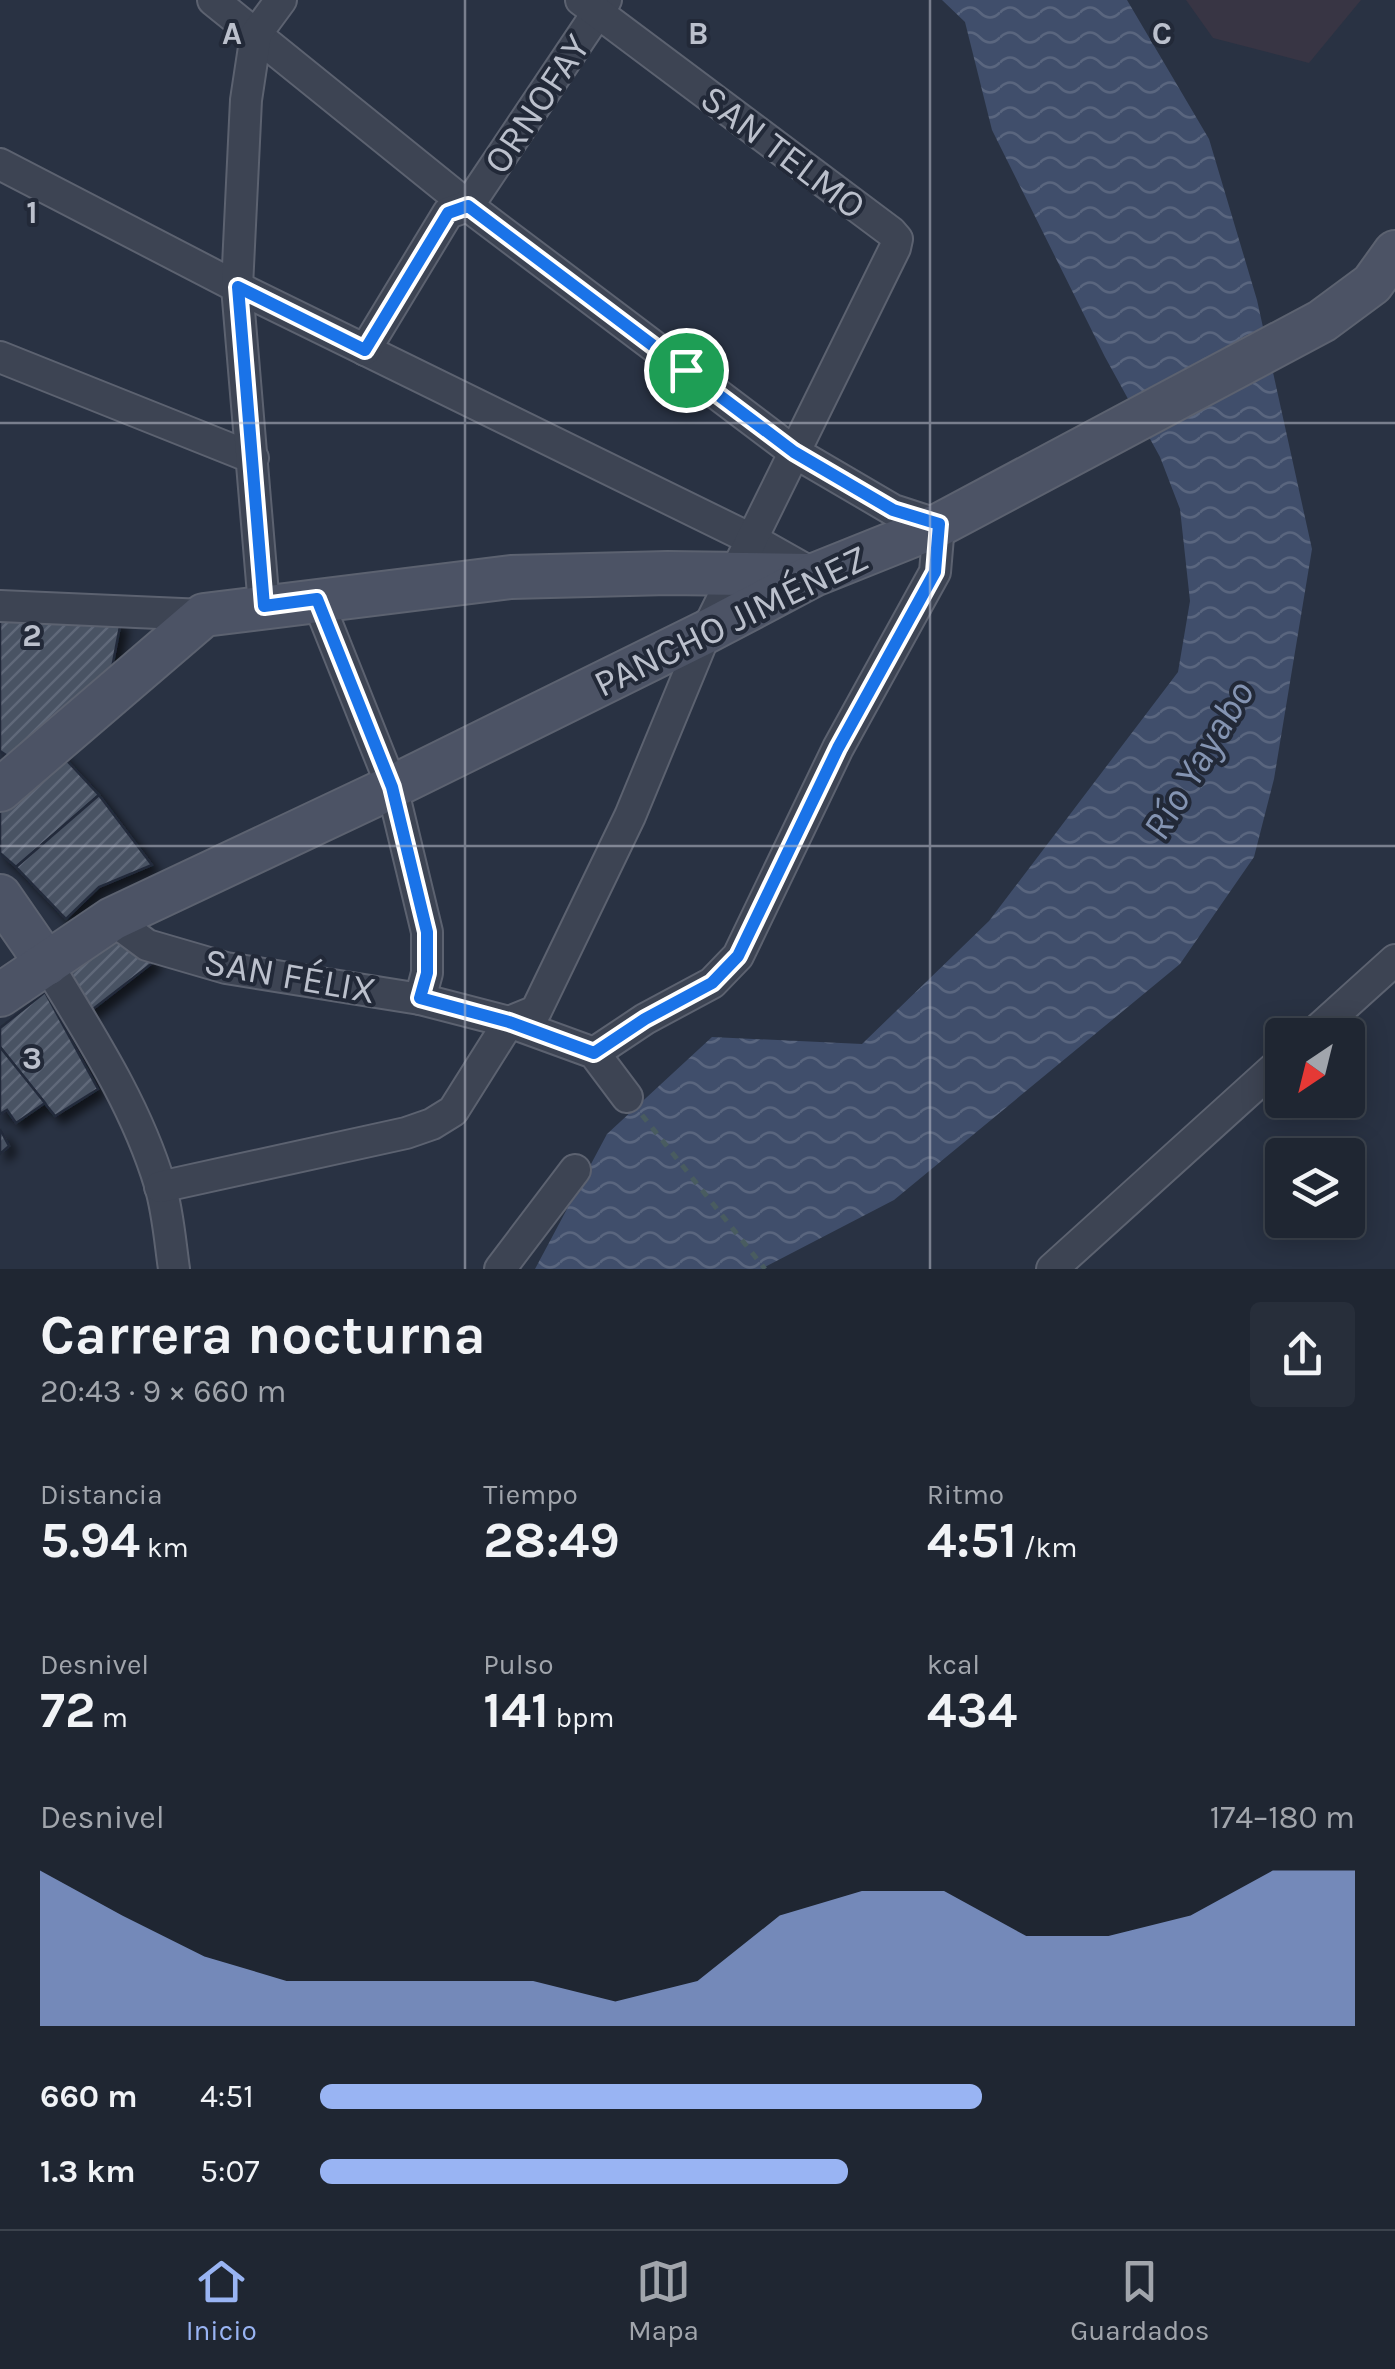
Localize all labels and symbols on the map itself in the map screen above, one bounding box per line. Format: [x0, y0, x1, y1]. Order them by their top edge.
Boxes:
text: A [222, 15, 242, 52]
text: B [688, 15, 708, 52]
text: C [1152, 15, 1172, 52]
street label: ORNOFAY [474, 26, 600, 182]
street label: SAN TELMO [692, 75, 874, 229]
text: 1 [26, 194, 38, 231]
pin [644, 328, 729, 413]
street label: PANCHO JIMÉNEZ [586, 534, 875, 707]
text: 2 [22, 617, 42, 654]
water label: Río Yayabo [1132, 672, 1264, 848]
street label: SAN FÉLIX [200, 938, 380, 1013]
north arrow [1265, 1018, 1365, 1118]
text: 3 [22, 1040, 42, 1077]

